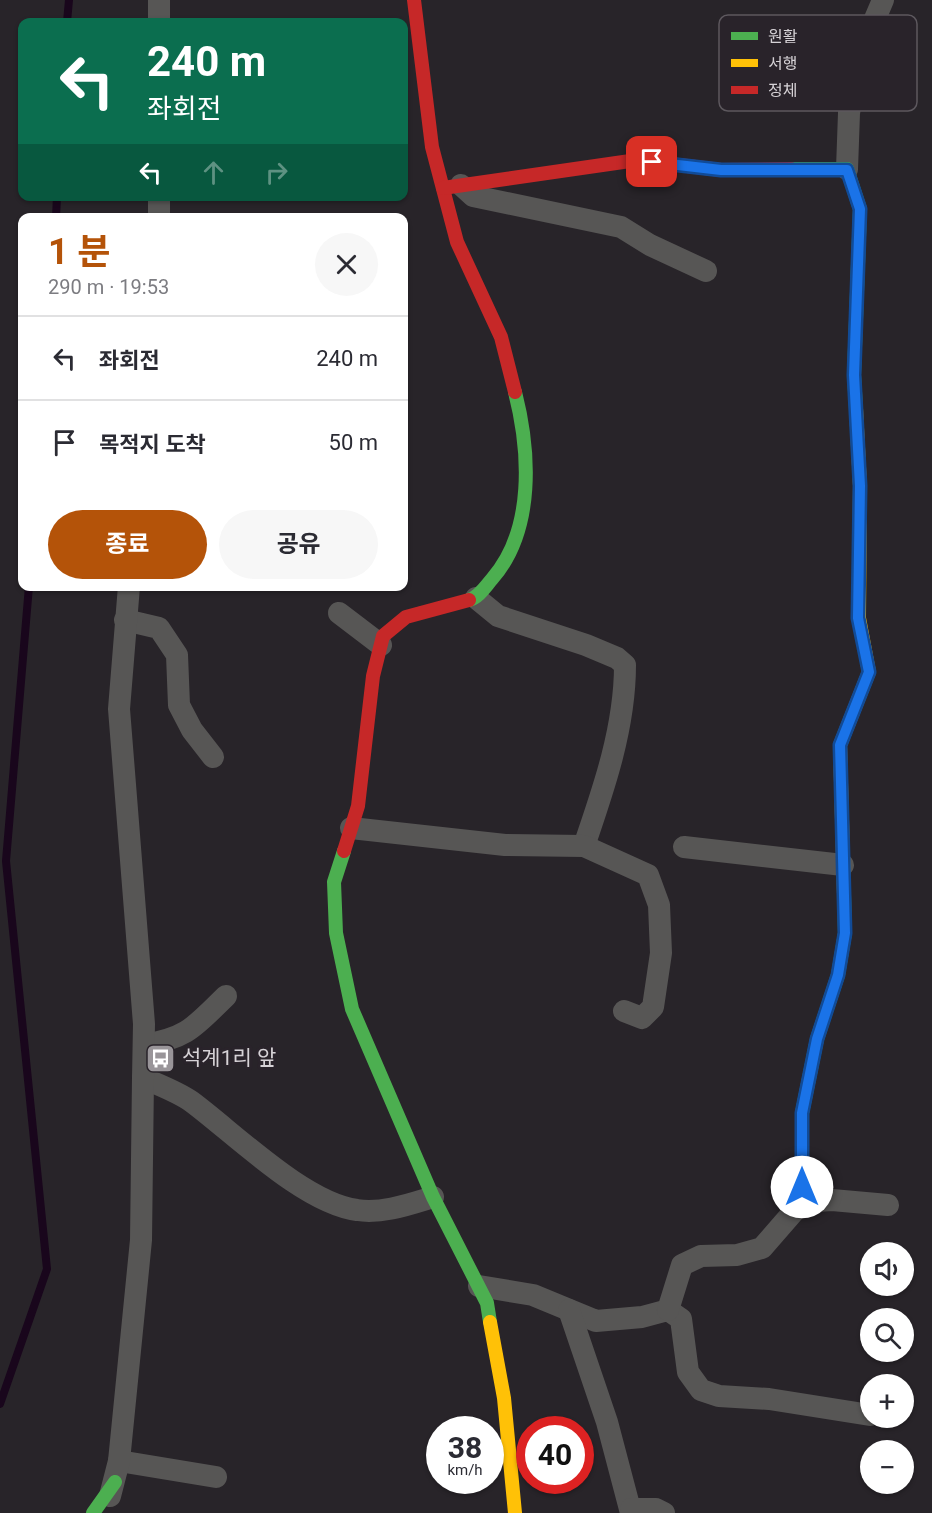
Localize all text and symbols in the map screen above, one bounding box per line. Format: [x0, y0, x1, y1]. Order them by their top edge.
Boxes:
legend [719, 15, 917, 111]
text: 원활 [768, 27, 798, 46]
text: 240 m [147, 37, 266, 86]
icon: left [48, 42, 126, 120]
text: 서행 [768, 54, 797, 73]
text: 정체 [768, 81, 797, 100]
text: 좌회전 [147, 93, 222, 125]
pin [626, 136, 677, 187]
icon: arrive [635, 145, 668, 178]
icon: left [134, 156, 167, 189]
icon: ahead [197, 156, 230, 189]
icon: right [260, 156, 293, 189]
text: 1 분 [48, 231, 111, 273]
button: close [315, 233, 378, 296]
text: 290 m · 19:53 [48, 275, 169, 299]
icon: left [48, 342, 81, 375]
text: 240 m [316, 346, 378, 371]
text: 좌회전 [99, 348, 160, 373]
icon: arrive [48, 426, 81, 459]
text: 50 m [329, 430, 378, 455]
text: 목적지 도착 [99, 432, 206, 457]
button: 종료 [48, 510, 207, 579]
button: 공유 [219, 510, 378, 579]
bus stop icon: 석계1리 앞 [145, 1042, 177, 1074]
place label: 석계1리 앞 [182, 1046, 276, 1070]
position arrow [770, 1155, 834, 1219]
map controls [860, 1242, 914, 1494]
button: sound [860, 1242, 914, 1296]
button: search [860, 1308, 914, 1362]
button: + [860, 1374, 914, 1428]
speed limit sign: 40 [516, 1416, 594, 1494]
text: 38 [448, 1430, 482, 1465]
button: − [860, 1440, 914, 1494]
text: km/h [447, 1461, 483, 1479]

